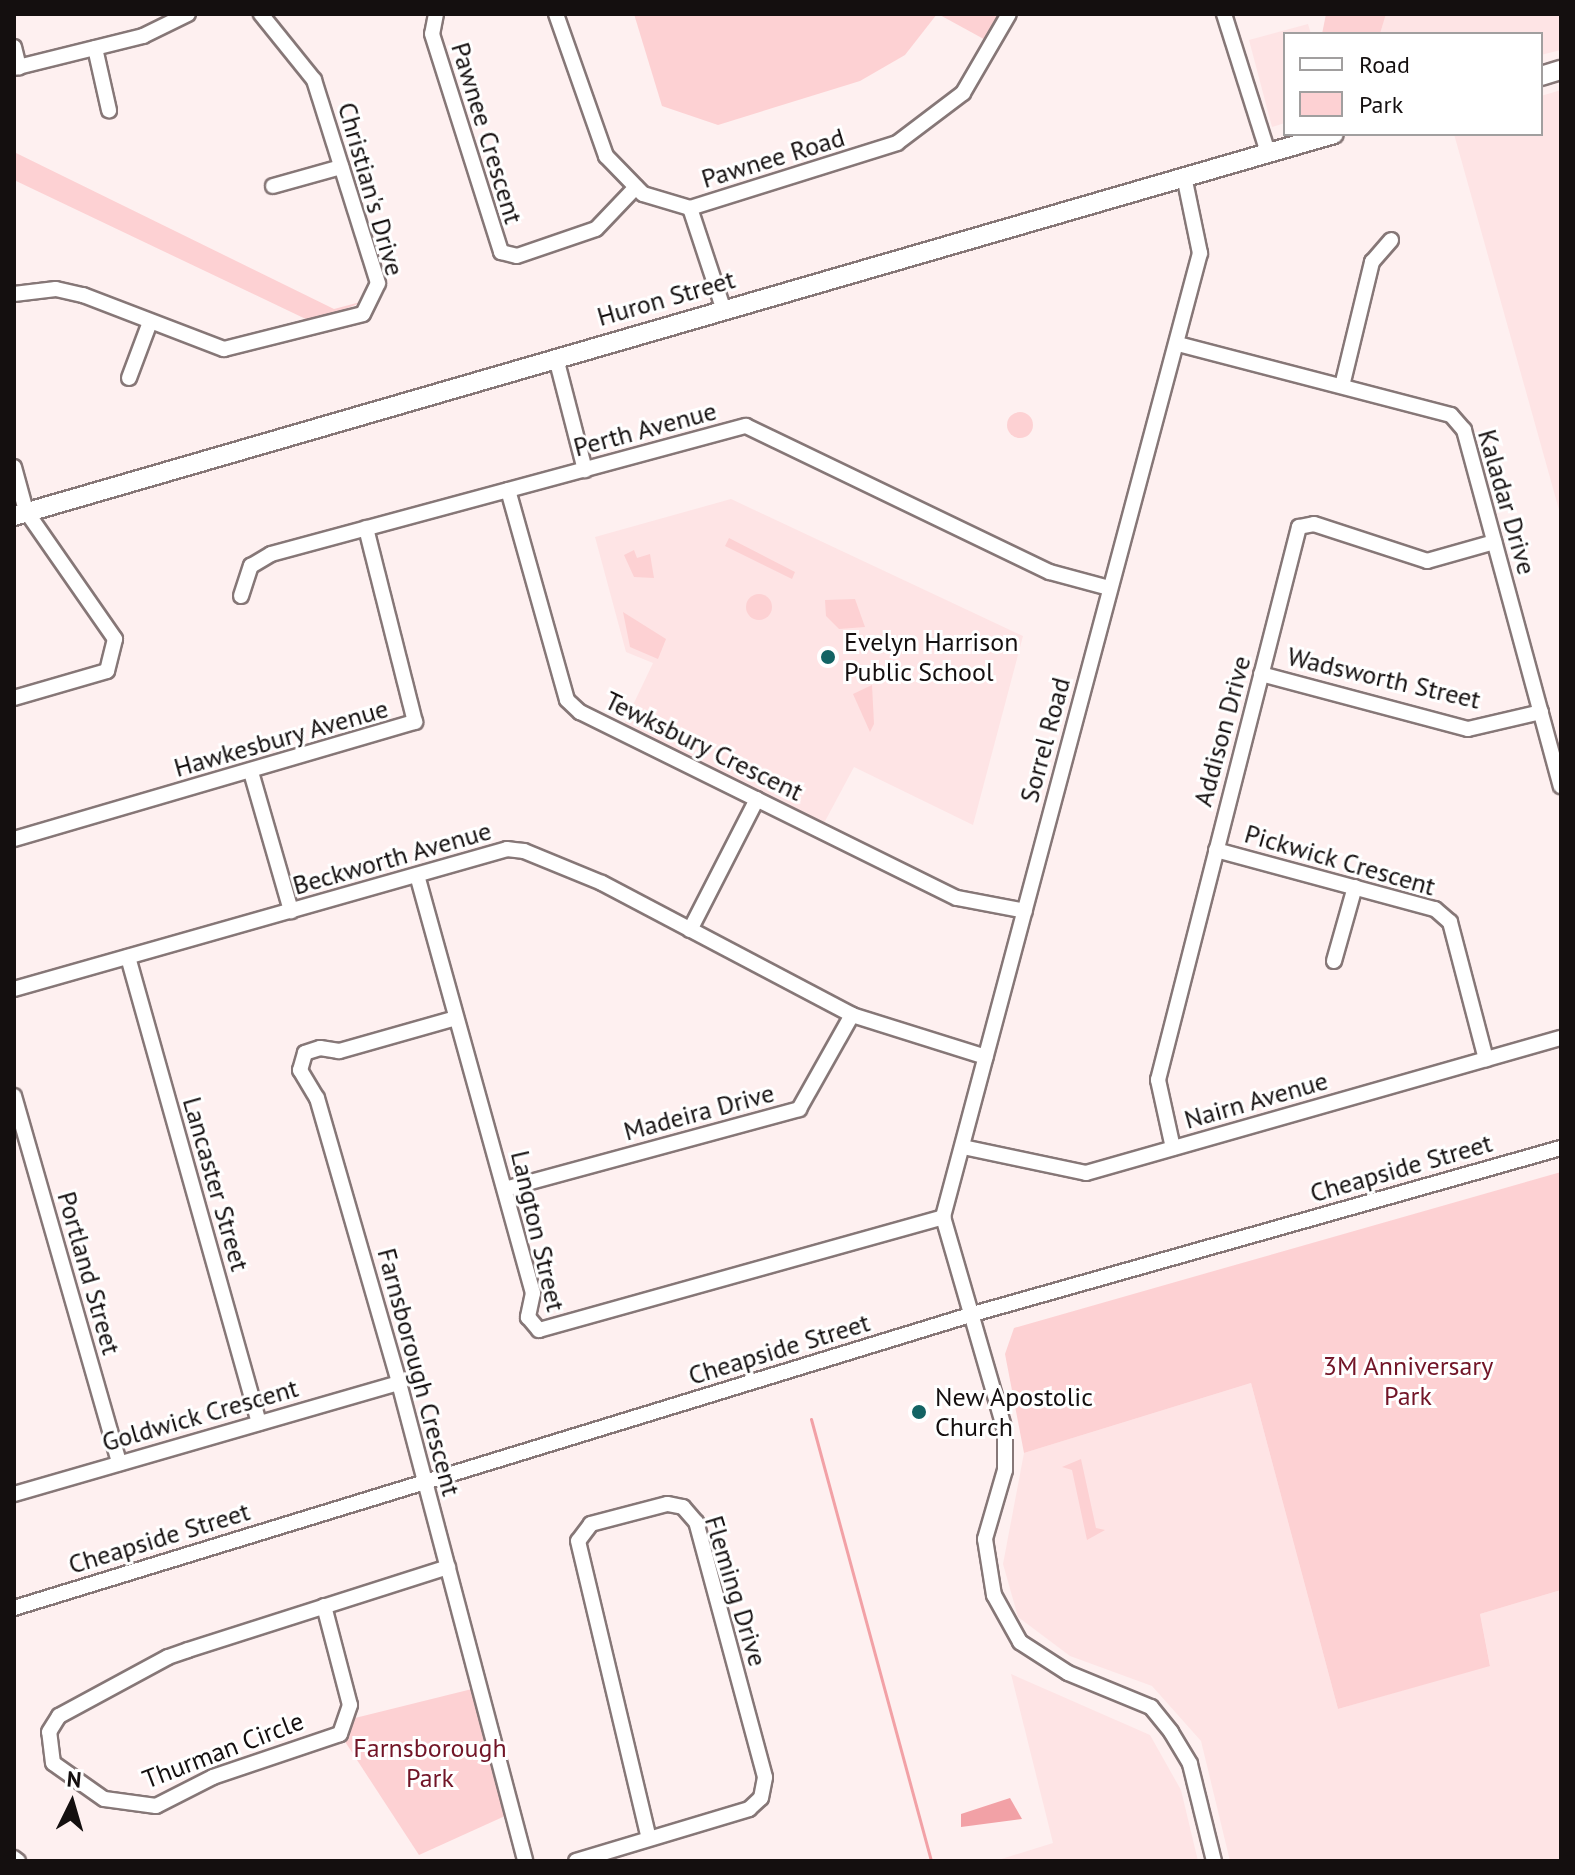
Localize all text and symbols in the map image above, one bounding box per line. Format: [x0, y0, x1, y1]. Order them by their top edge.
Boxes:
legend [1283, 32, 1543, 136]
street label: Pawnee Crescent [445, 39, 529, 227]
text: Road [1359, 49, 1410, 80]
text: Park [1359, 89, 1403, 120]
street label: Christian's Drive [331, 99, 411, 279]
street label: Pawnee Road [698, 121, 848, 195]
street label: Huron Street [594, 263, 738, 333]
street label: Perth Avenue [570, 395, 720, 463]
street label: Kaladar Drive [1471, 426, 1543, 578]
place label: Evelyn Harrison Public School [844, 626, 1018, 688]
street label: Wadsworth Street [1284, 641, 1484, 715]
marker: Evelyn Harrison Public School [819, 648, 837, 666]
street label: Addison Drive [1187, 652, 1257, 810]
street label: Sorrel Road [1013, 674, 1077, 806]
street label: Tewksbury Crescent [600, 684, 808, 808]
street label: Hawkesbury Avenue [170, 692, 392, 784]
street label: Beckworth Avenue [289, 815, 495, 901]
street label: Pickwick Crescent [1241, 818, 1439, 902]
street label: Nairn Avenue [1180, 1065, 1332, 1135]
street label: Madeira Drive [620, 1077, 778, 1147]
street label: Lancaster Street [176, 1093, 256, 1275]
street label: Cheapside Street [1306, 1127, 1496, 1209]
street label: Langton Street [504, 1148, 572, 1314]
street label: Portland Street [51, 1188, 127, 1358]
street label: Farnsborough Crescent [371, 1245, 467, 1499]
street label: Cheapside Street [685, 1307, 873, 1391]
park label: 3M Anniversary Park [1322, 1350, 1494, 1412]
street label: Goldwick Crescent [98, 1372, 302, 1458]
place label: New Apostolic Church [935, 1381, 1094, 1442]
marker: New Apostolic Church [910, 1403, 928, 1421]
street label: Cheapside Street [65, 1496, 253, 1580]
street label: Fleming Drive [698, 1512, 774, 1670]
street label: Thurman Circle [138, 1705, 308, 1795]
park label: Farnsborough Park [353, 1732, 507, 1794]
north arrow [32, 1763, 112, 1843]
text: N [66, 1765, 83, 1794]

